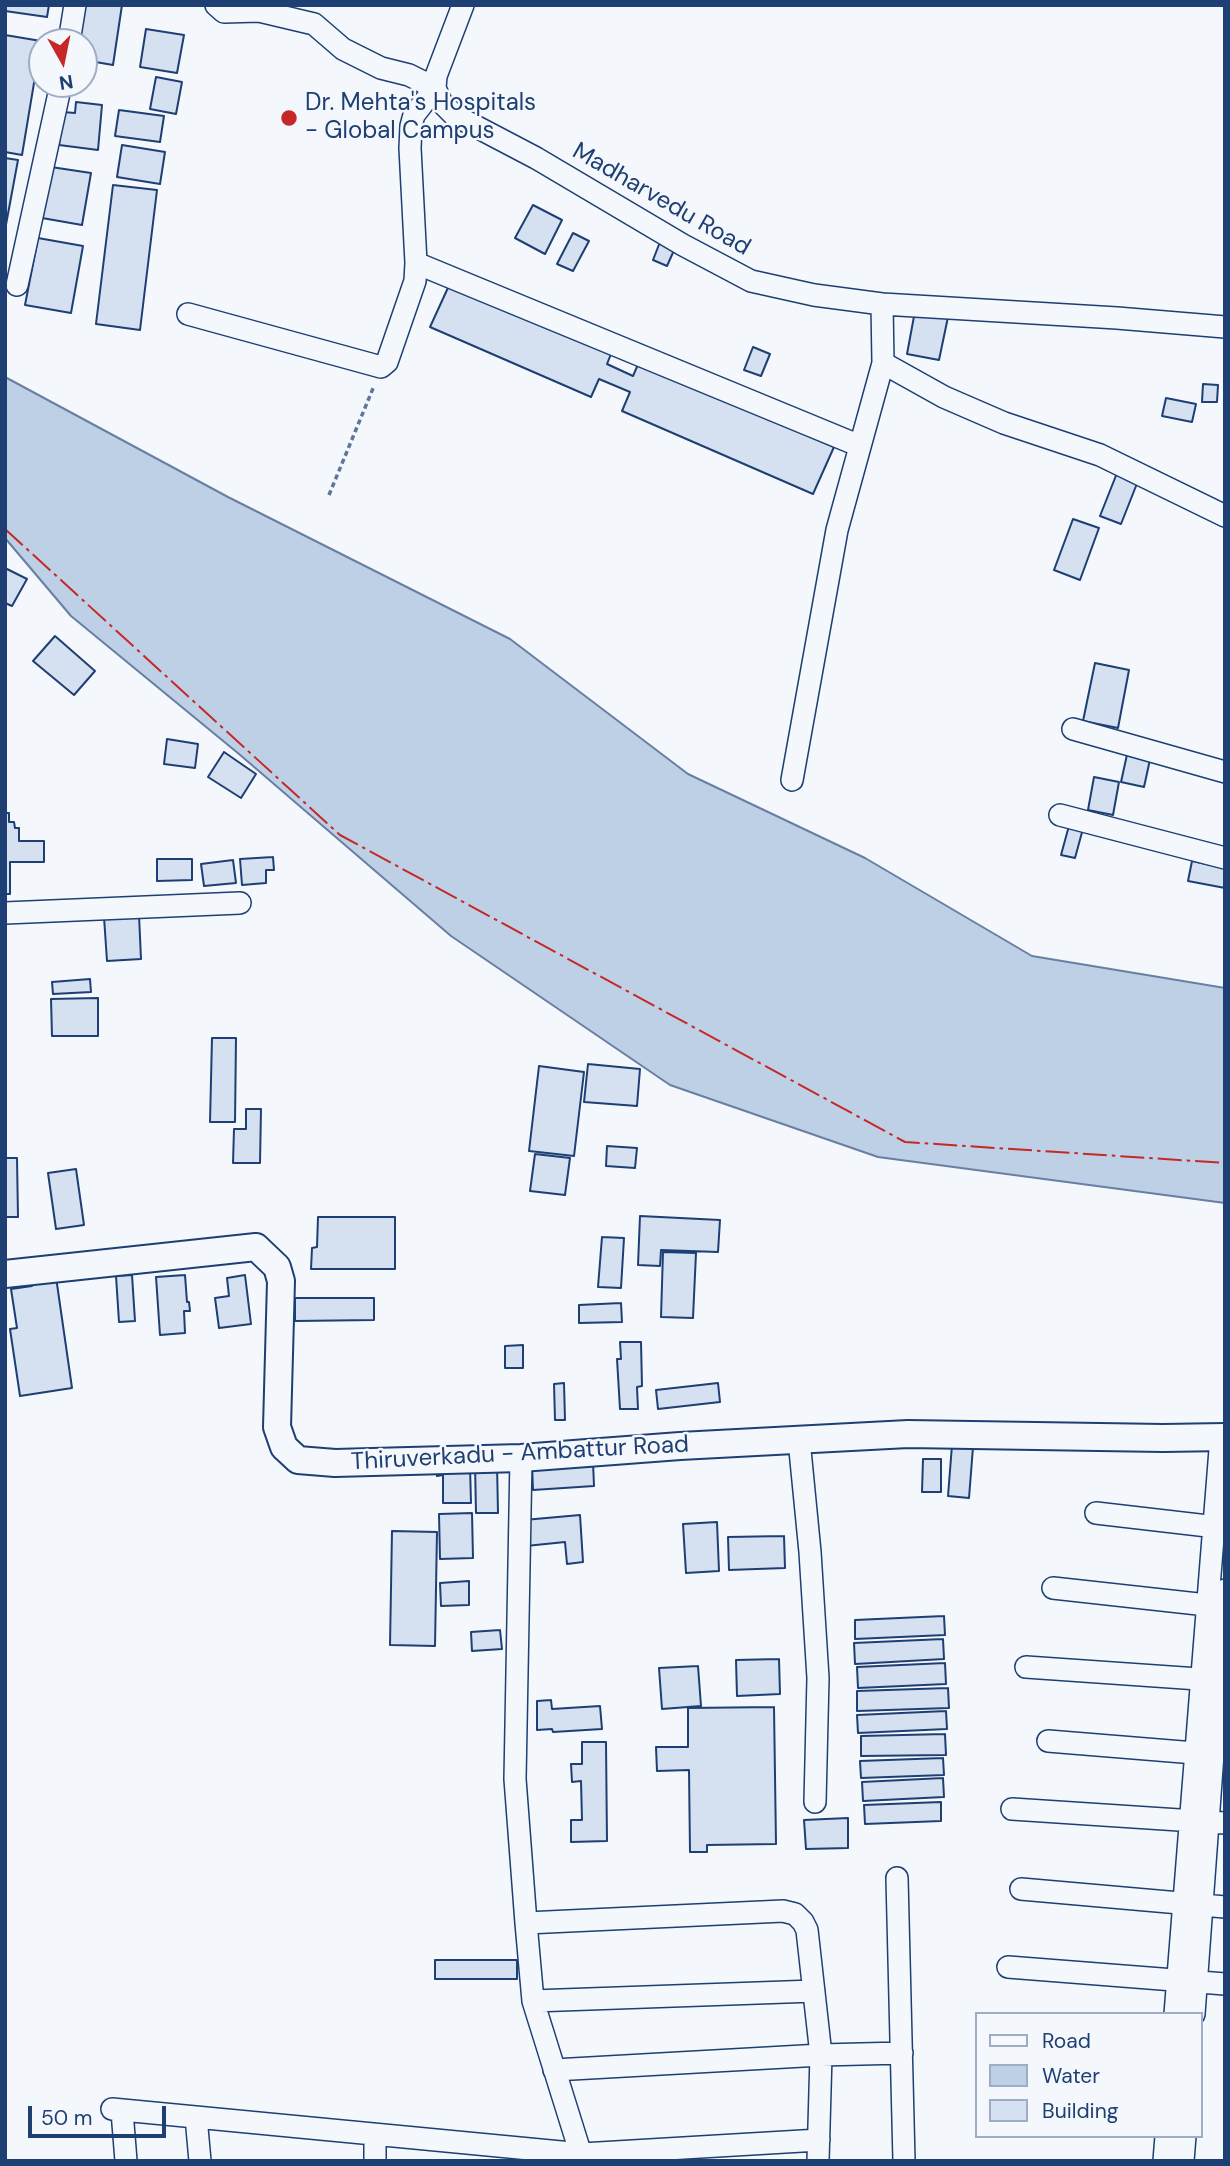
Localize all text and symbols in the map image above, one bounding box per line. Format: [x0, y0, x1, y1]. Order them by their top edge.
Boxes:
north arrow [28, 28, 98, 98]
text: N [57, 69, 75, 96]
place label: Dr. Mehta's Hospitals - Global Campus [305, 90, 536, 146]
marker: Dr. Mehta's Hospitals - Global Campus [279, 108, 299, 128]
street label: Madharvedu Road [567, 137, 755, 263]
street label: Thiruverkadu - Ambattur Road [350, 1431, 690, 1477]
legend [974, 2012, 1202, 2138]
text: Road [1042, 2027, 1091, 2055]
text: Water [1042, 2062, 1100, 2090]
scale bar [32, 2092, 170, 2136]
text: Building [1042, 2097, 1118, 2125]
text: 50 m [41, 2104, 92, 2132]

